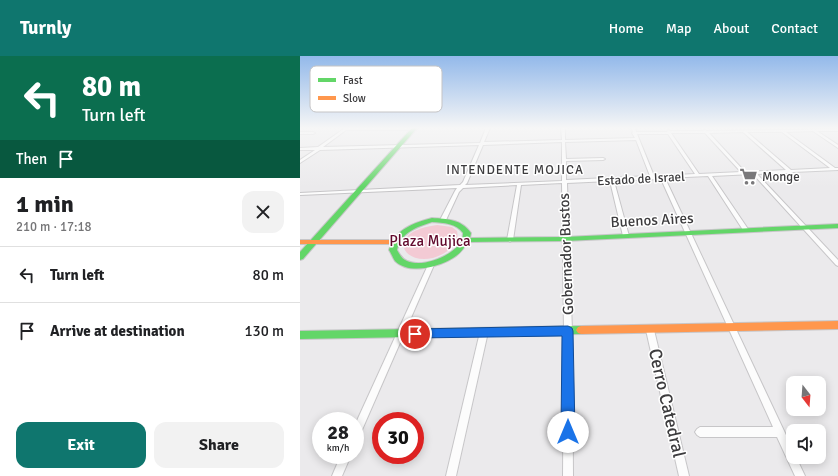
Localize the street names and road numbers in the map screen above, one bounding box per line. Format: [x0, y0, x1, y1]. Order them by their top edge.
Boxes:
street label: Estado de Israel [597, 169, 686, 189]
street label: Gobernador Bustos [555, 192, 577, 315]
street label: Buenos Aires [610, 209, 694, 231]
street label: Cerro Catedral [644, 346, 690, 460]

